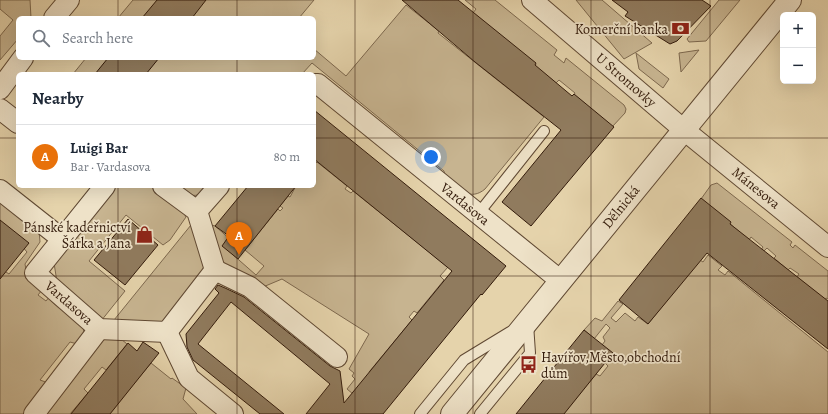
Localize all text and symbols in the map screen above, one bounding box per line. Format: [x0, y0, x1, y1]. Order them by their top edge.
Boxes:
map controls [780, 12, 816, 84]
button: + [780, 12, 816, 48]
search box [16, 16, 316, 60]
bank icon: Komerční banka [671, 19, 691, 39]
place label: Komerční banka [575, 20, 668, 39]
icon: search [30, 27, 52, 49]
text: Search here [62, 28, 133, 48]
street label: U Stromovky [592, 48, 661, 112]
button: − [780, 48, 816, 84]
text: Nearby [32, 87, 83, 110]
text: Luigi Bar [70, 138, 128, 158]
your location [421, 147, 441, 167]
text: A [41, 148, 49, 165]
text: 80 m [273, 148, 300, 165]
text: Bar · Vardasova [70, 158, 150, 175]
street label: Mánesova [728, 163, 785, 214]
street label: Vardasova [436, 178, 494, 230]
street label: Dělnická [598, 181, 645, 233]
place label: Pánské kadeřnictví Šárka a Jana [23, 218, 131, 253]
pin: A [226, 222, 252, 255]
shop icon: Pánské kadeřnictví Šárka a Jana [134, 225, 154, 245]
street label: Vardasova [40, 276, 98, 330]
place label: Havířov,Město,obchodní dům [541, 348, 681, 383]
bus stop icon: Havířov,Město,obchodní dům [518, 355, 538, 375]

